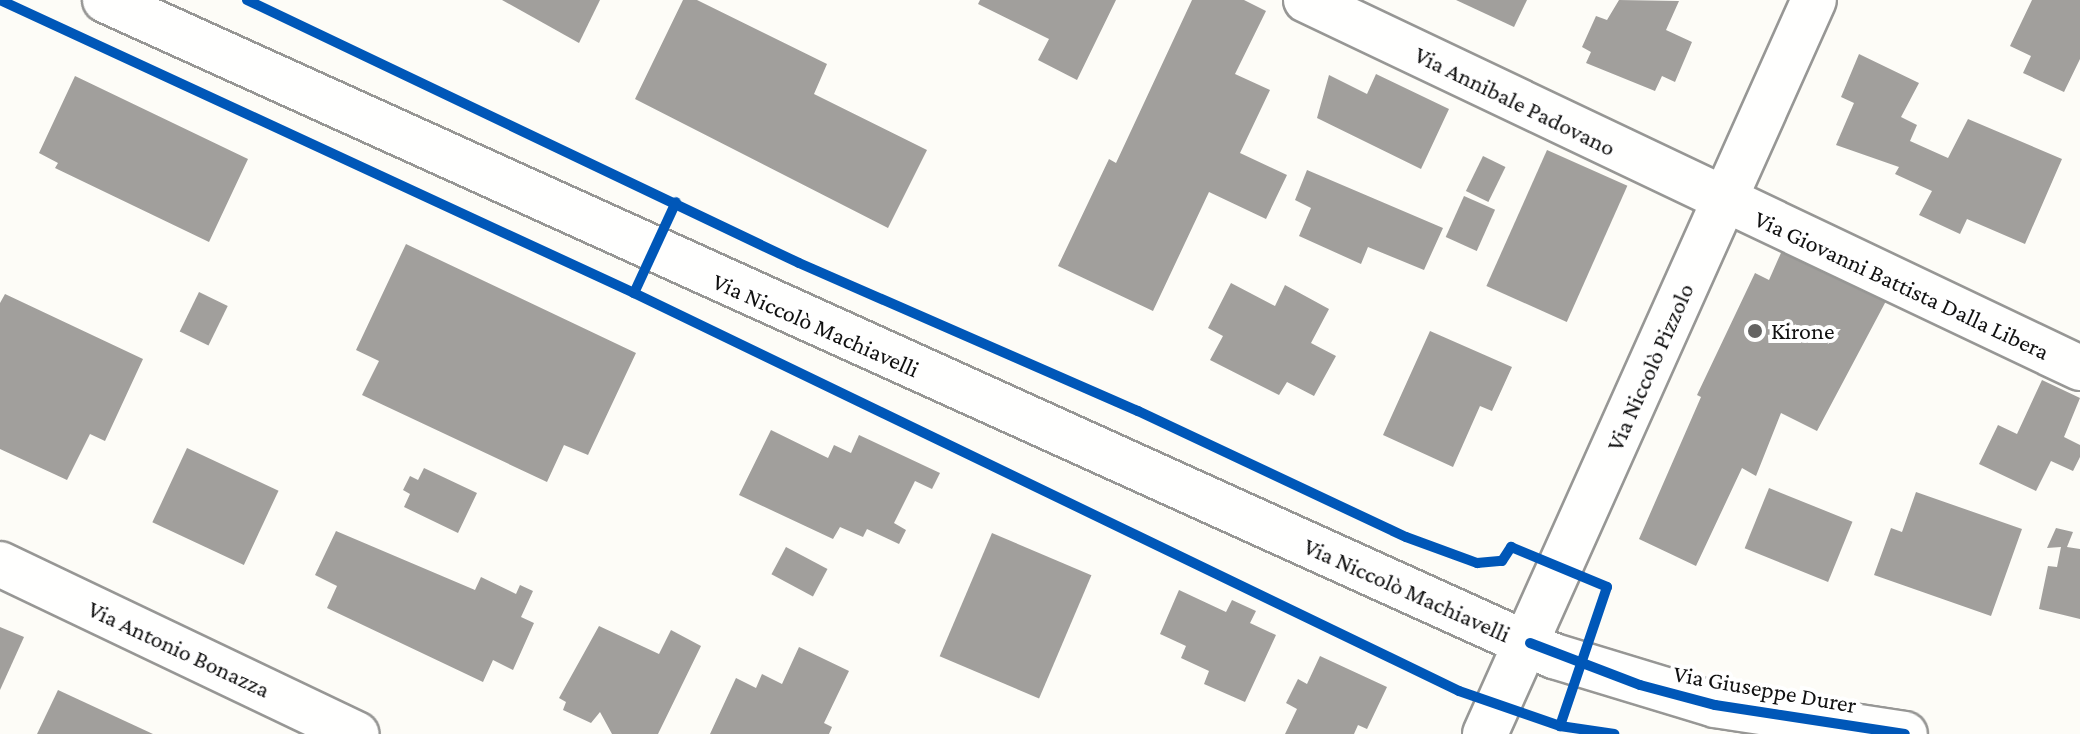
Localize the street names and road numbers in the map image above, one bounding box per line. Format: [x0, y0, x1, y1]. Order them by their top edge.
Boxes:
street label: Via Annibale Padovano [1410, 40, 1620, 162]
street label: Via Giovanni Battista Dalla Libera [1750, 204, 2054, 366]
street label: Via Niccolò Machiavelli [708, 267, 924, 383]
street label: Via Niccolò Pizzolo [1600, 279, 1700, 455]
street label: Via Niccolò Machiavelli [1299, 532, 1515, 648]
street label: Via Antonio Bonazza [83, 594, 275, 704]
street label: Via Giuseppe Durer [1671, 659, 1859, 719]

